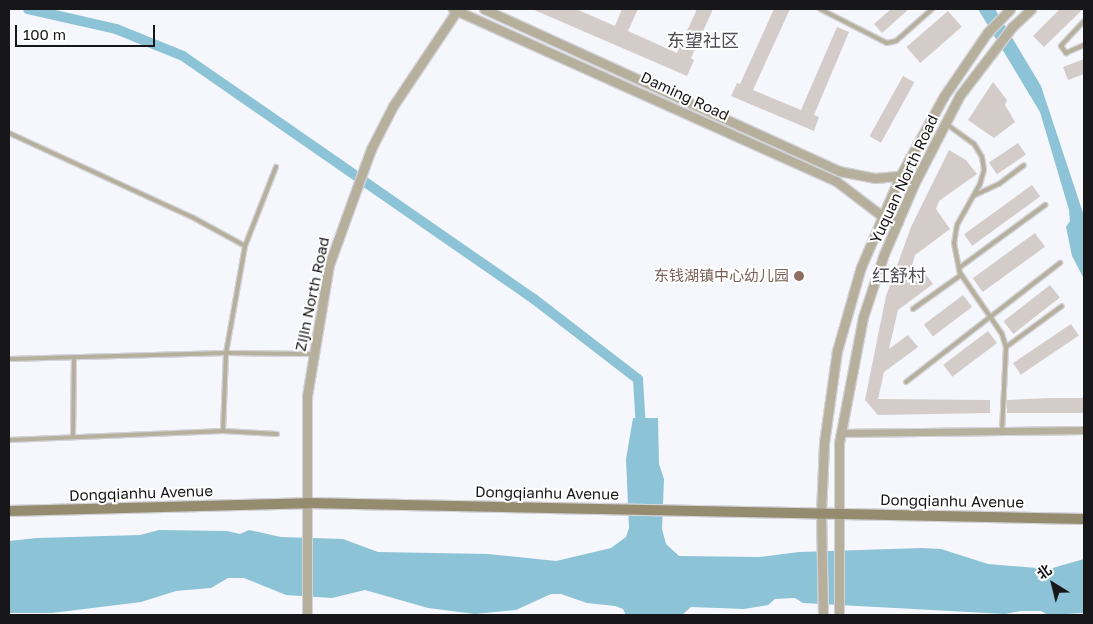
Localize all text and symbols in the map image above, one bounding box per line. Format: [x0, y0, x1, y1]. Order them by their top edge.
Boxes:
scale bar [18, 15, 158, 47]
text: 100 m [23, 25, 66, 43]
district label: 东望社区 [667, 29, 739, 51]
street label: Daming Road [638, 68, 732, 124]
street label: Yuquan North Road [866, 112, 942, 246]
street label: Zijin North Road [291, 235, 333, 353]
district label: 红舒村 [872, 264, 926, 286]
place label: 东钱湖镇中心幼儿园 [654, 267, 789, 285]
marker: 东钱湖镇中心幼儿园 [793, 270, 805, 282]
street label: Dongqianhu Avenue [69, 481, 213, 505]
street label: Dongqianhu Avenue [475, 483, 619, 503]
street label: Dongqianhu Avenue [880, 491, 1024, 511]
north arrow [1028, 559, 1078, 609]
text: 北 [1033, 560, 1055, 582]

